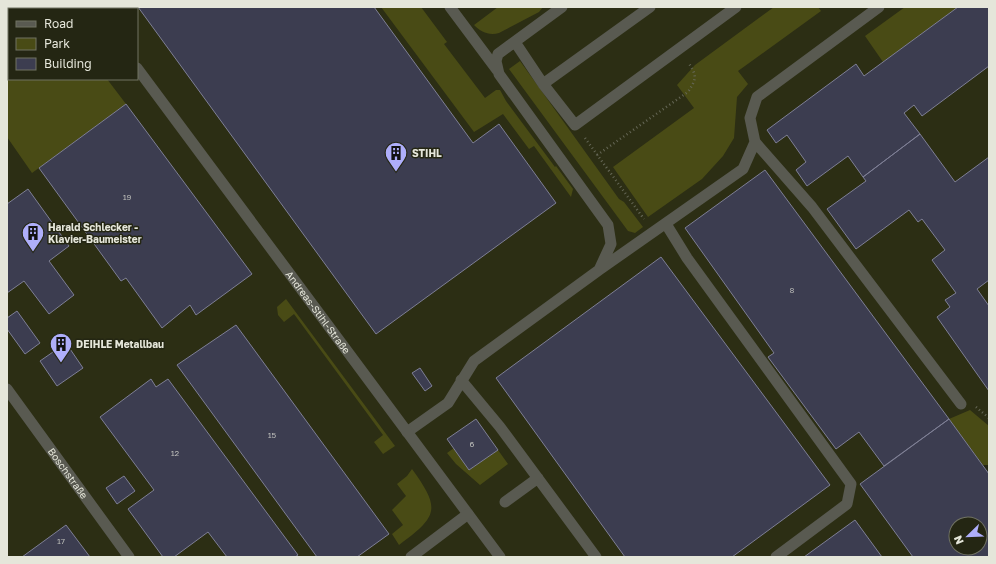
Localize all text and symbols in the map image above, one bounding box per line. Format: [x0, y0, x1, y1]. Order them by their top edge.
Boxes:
legend [8, 8, 138, 80]
text: Road [44, 16, 73, 31]
text: Park [44, 36, 70, 51]
text: Building [44, 56, 92, 71]
building icon: STIHL [383, 140, 409, 173]
place label: STIHL [412, 147, 442, 159]
house number: 19 [123, 192, 132, 202]
building icon: Harald Schlecker - Klavier-Baumeister [20, 220, 46, 253]
place label: Harald Schlecker - Klavier-Baumeister [48, 221, 142, 245]
street label: Andreas-Stihl-Straße [283, 268, 353, 356]
house number: 8 [790, 285, 795, 295]
building icon: DEIHLE Metallbau [48, 331, 74, 364]
place label: DEIHLE Metallbau [76, 338, 164, 350]
house number: 15 [268, 430, 277, 440]
house number: 6 [470, 439, 475, 449]
street label: Boschstraße [46, 445, 91, 501]
house number: 12 [171, 448, 180, 458]
north arrow [948, 516, 988, 556]
text: N [951, 534, 966, 546]
house number: 17 [57, 536, 65, 546]

